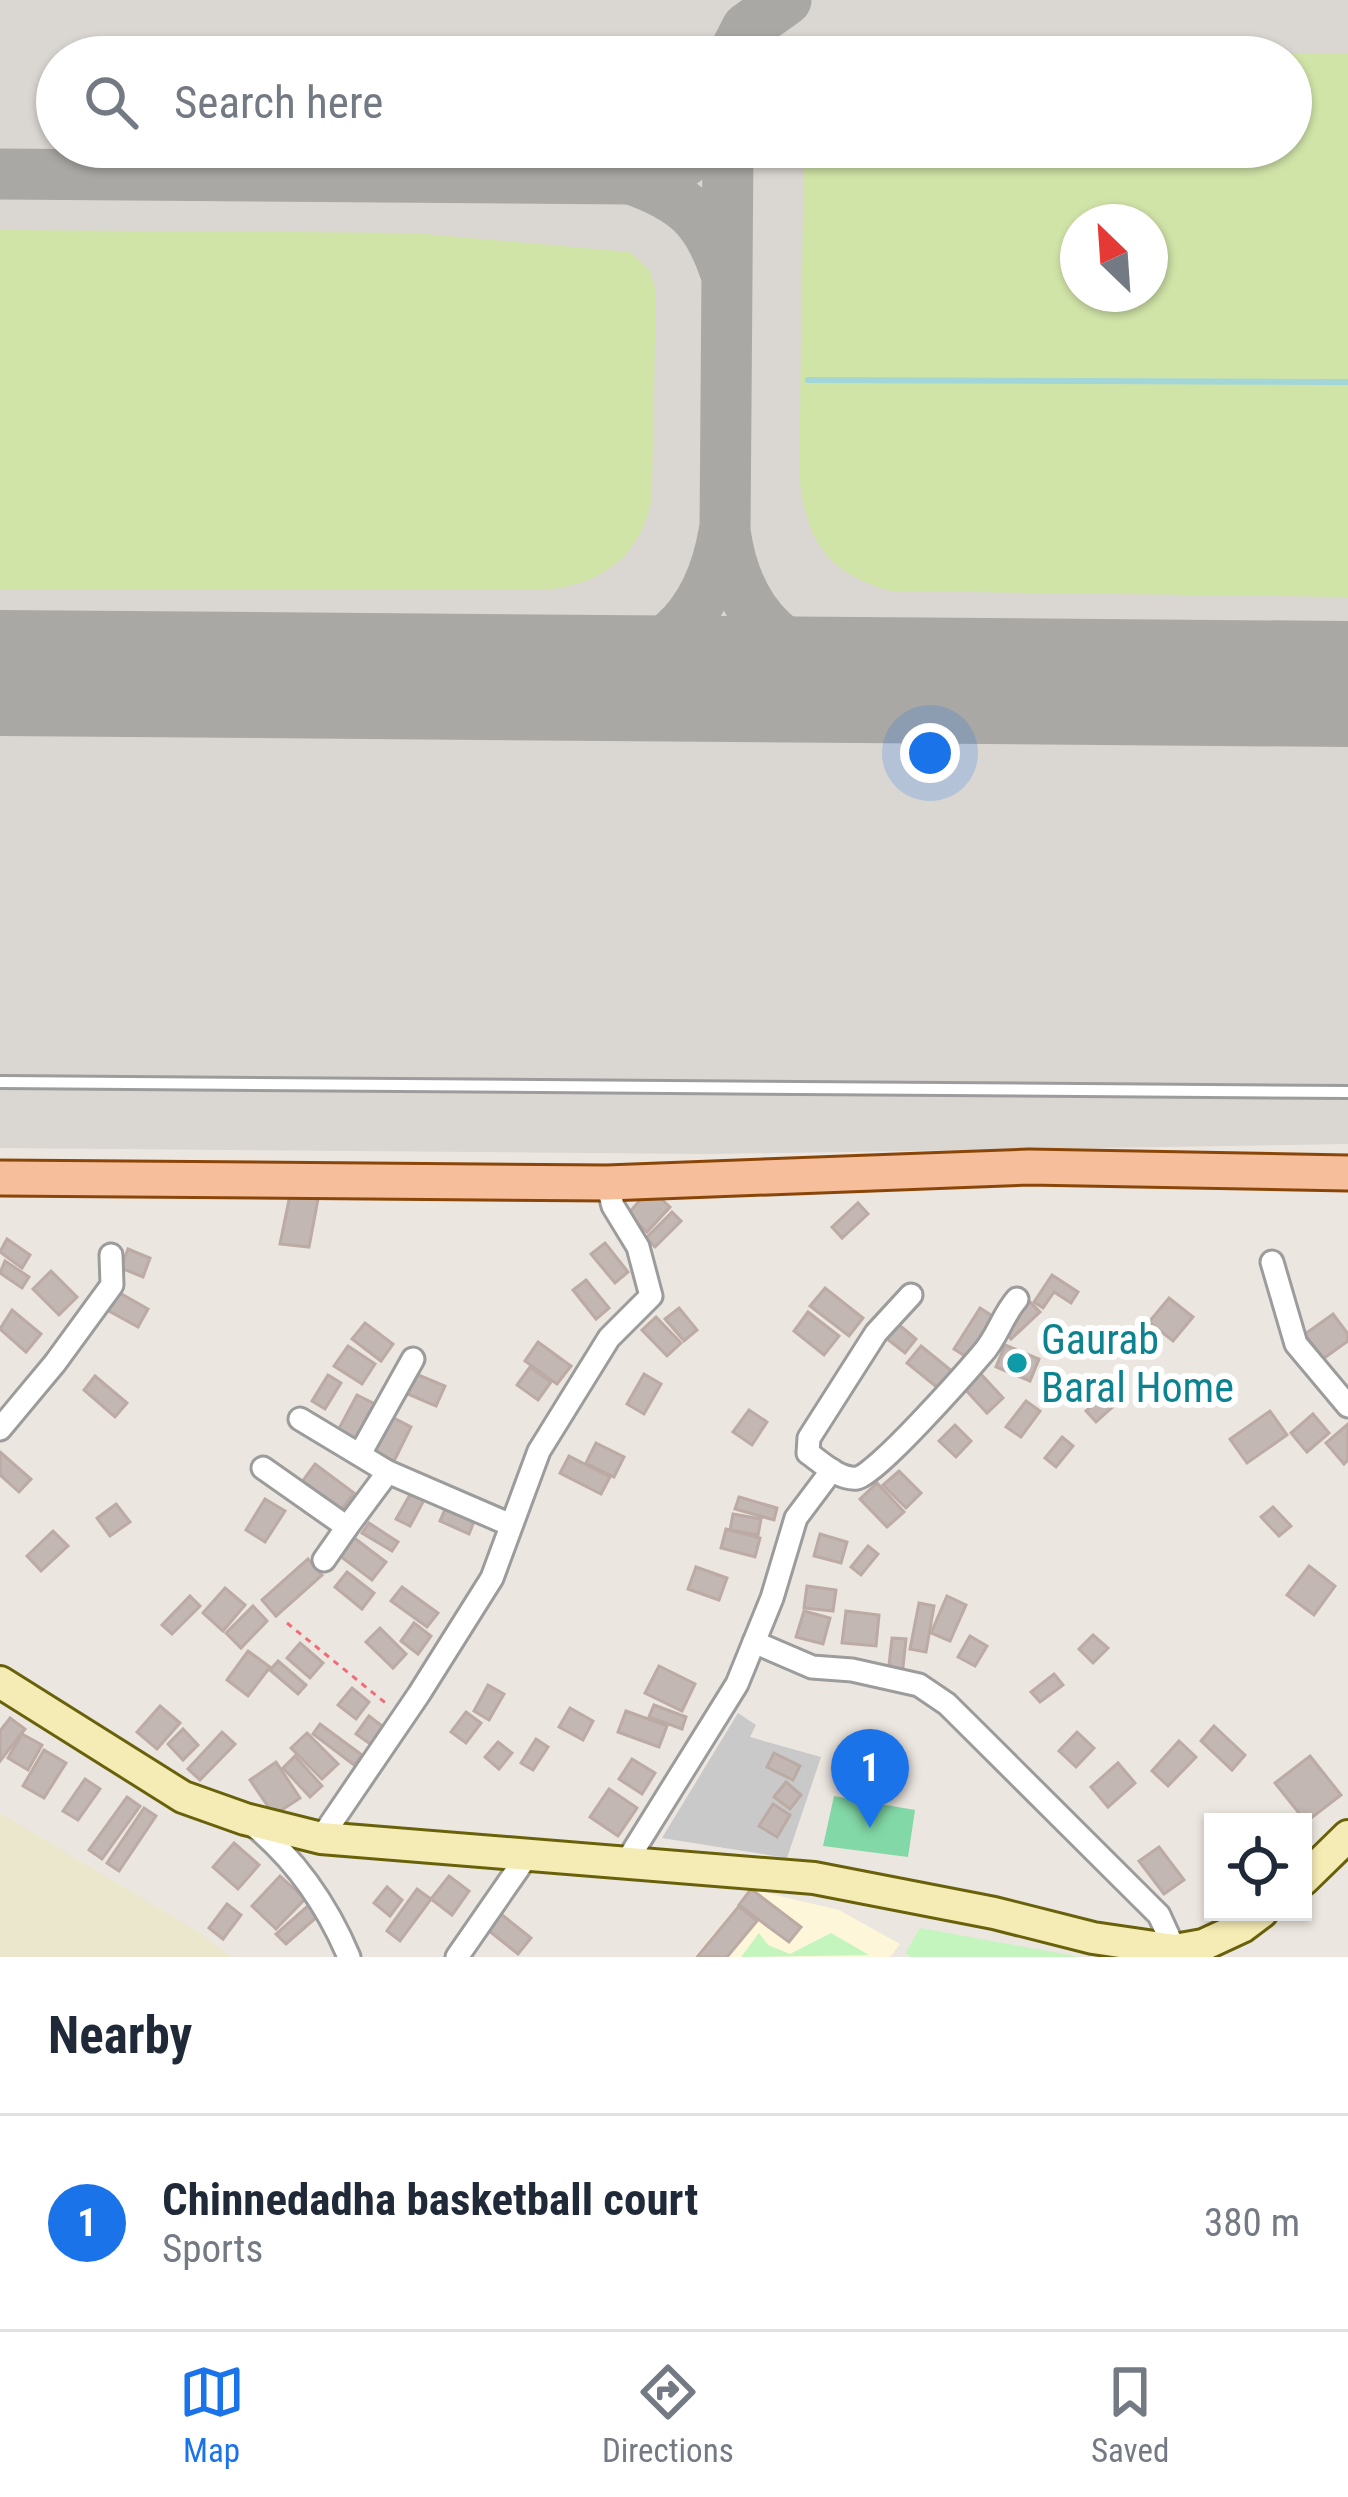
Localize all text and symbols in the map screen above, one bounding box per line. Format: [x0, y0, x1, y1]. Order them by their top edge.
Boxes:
search box [36, 36, 1312, 168]
icon: search [78, 69, 144, 135]
text: Search here [174, 76, 383, 129]
north arrow [1060, 204, 1168, 312]
your location [900, 723, 960, 783]
place label: Gaurab Baral Home [1041, 1315, 1234, 1412]
marker: Gaurab Baral Home [1004, 1350, 1030, 1376]
pin: 1 [831, 1729, 909, 1828]
map controls [1204, 1813, 1312, 1921]
button: locate [1204, 1813, 1312, 1921]
text: Nearby [48, 2006, 192, 2065]
text: Chinnedadha basketball court [162, 2173, 698, 2226]
text: 1 [77, 2200, 97, 2246]
text: 380 m [1204, 2200, 1300, 2246]
text: Sports [162, 2226, 263, 2272]
tab: Map [179, 2359, 245, 2470]
tab: Directions [602, 2359, 734, 2470]
tab: Saved [1091, 2359, 1169, 2470]

